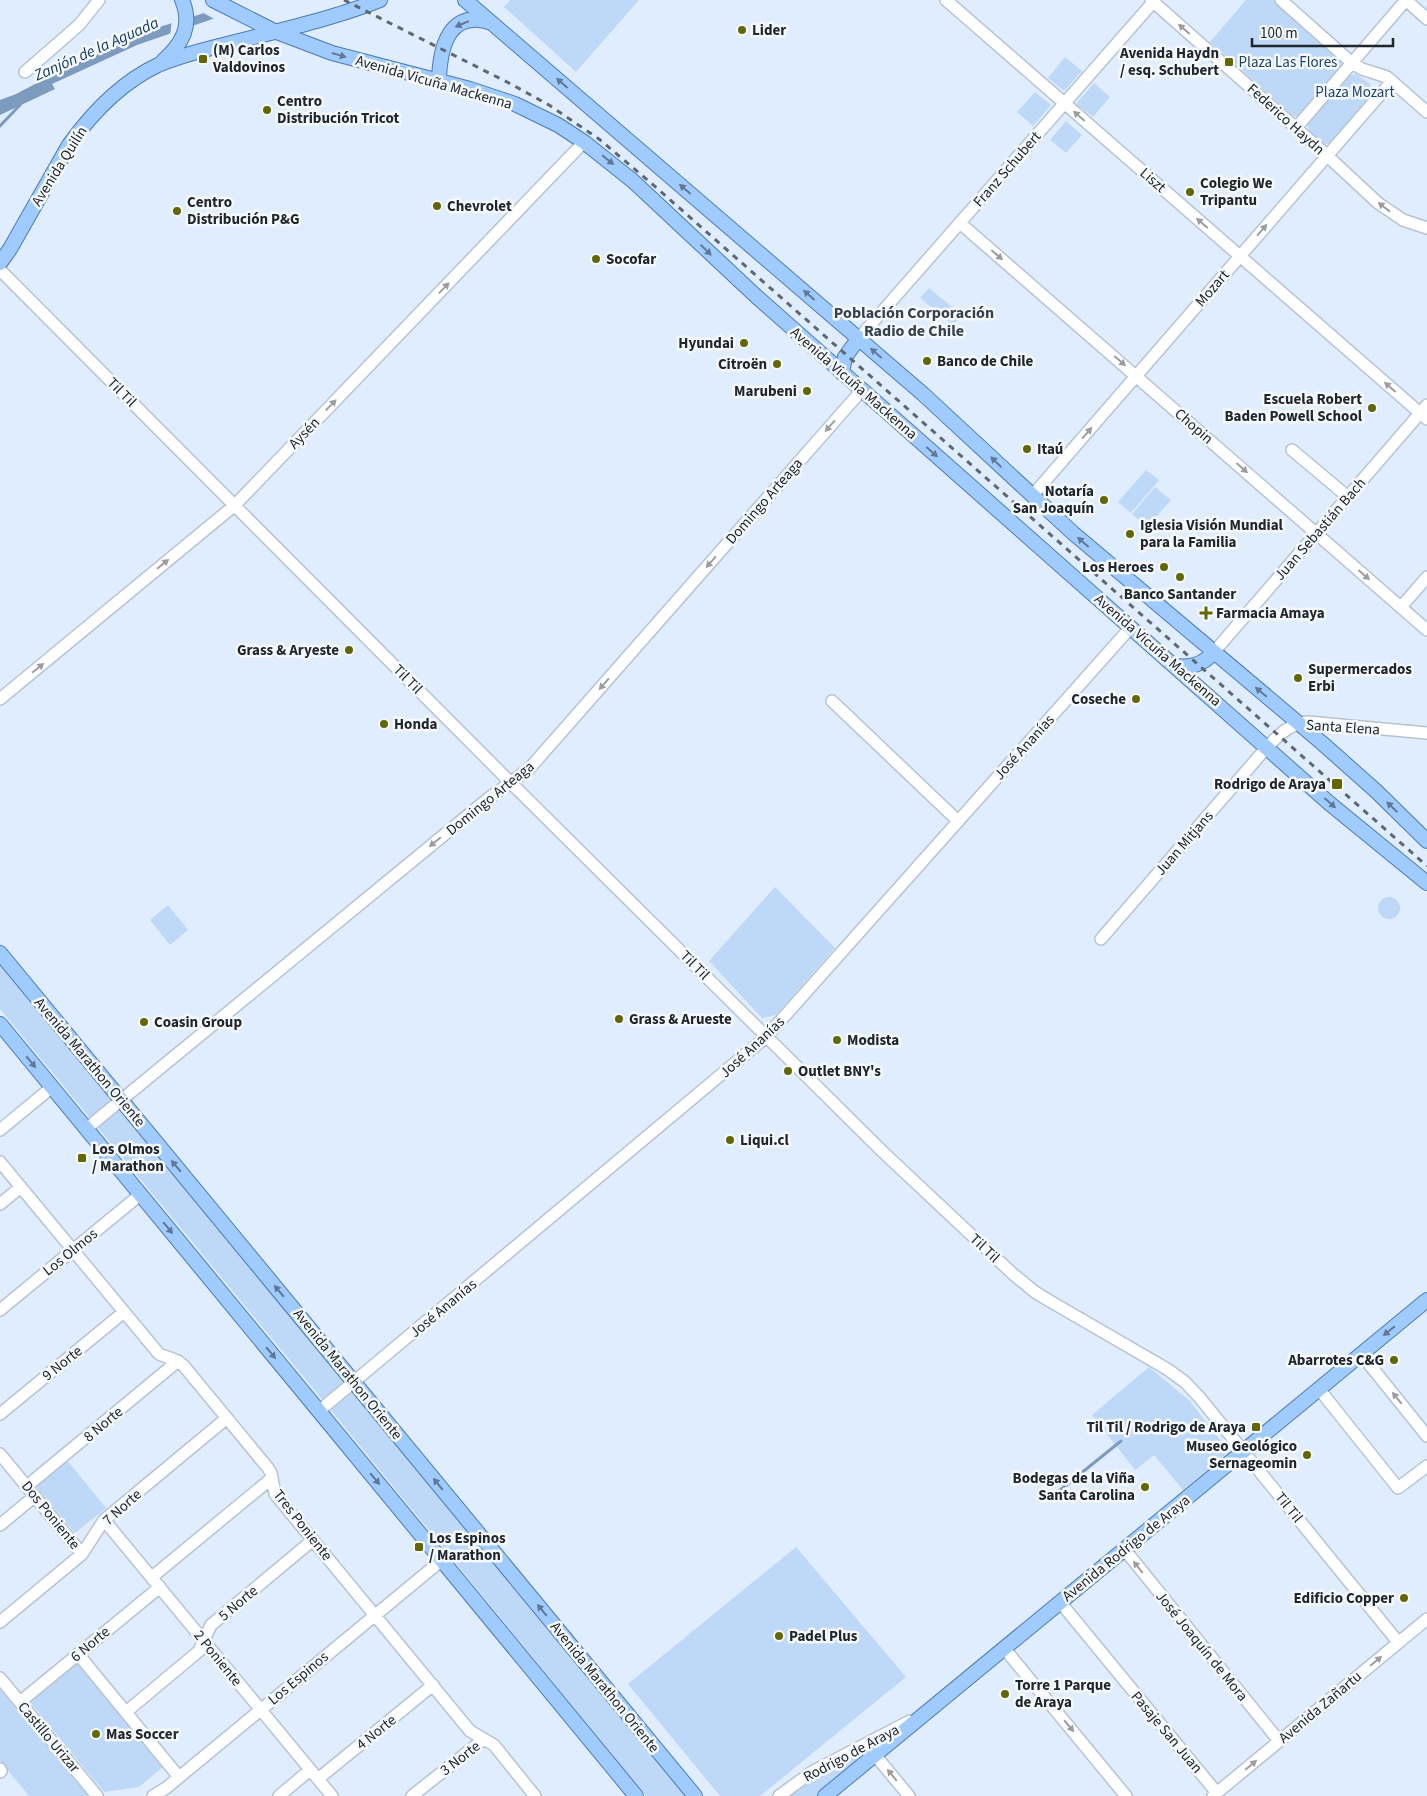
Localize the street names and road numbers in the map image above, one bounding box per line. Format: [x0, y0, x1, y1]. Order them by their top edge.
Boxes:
street label: Avenida Vicuña Mackenna [353, 50, 515, 115]
street label: Federico Haydn [1242, 79, 1329, 160]
street label: Avenida Quilín [26, 122, 92, 210]
street label: Franz Schubert [969, 127, 1046, 212]
street label: Liszt [1135, 163, 1170, 198]
street label: Mozart [1190, 265, 1234, 311]
street label: Avenida Vicuña Mackenna [786, 322, 922, 445]
street label: Til Til [102, 373, 141, 412]
street label: Chopin [1170, 404, 1218, 449]
street label: Aysén [284, 413, 325, 454]
street label: Domingo Arteaga [721, 454, 808, 549]
street label: Juan Sebastián Bach [1270, 473, 1371, 585]
street label: Avenida Vicuña Mackenna [1090, 589, 1226, 712]
street label: Til Til [388, 660, 427, 699]
street label: José Ananías [989, 710, 1059, 785]
street label: Santa Elena [1305, 714, 1381, 741]
street label: Domingo Arteaga [442, 756, 539, 841]
street label: Juan Mitjans [1150, 806, 1218, 880]
street label: Til Til [675, 946, 714, 985]
street label: Avenida Marathon Oriente [29, 993, 150, 1132]
street label: José Ananías [715, 1012, 789, 1083]
street label: Los Olmos [38, 1224, 102, 1281]
street label: Til Til [965, 1229, 1004, 1268]
street label: José Ananías [405, 1274, 481, 1343]
street label: Avenida Marathon Oriente [288, 1304, 407, 1444]
street label: 9 Norte [38, 1341, 87, 1386]
street label: 8 Norte [79, 1402, 128, 1447]
street label: Dos Poniente [16, 1477, 85, 1554]
street label: 7 Norte [98, 1484, 146, 1531]
street label: Tres Poniente [268, 1485, 337, 1565]
street label: Til Til [1270, 1487, 1308, 1527]
street label: Avenida Rodrigo de Araya [1058, 1490, 1195, 1607]
street label: 5 Norte [214, 1581, 263, 1626]
street label: José Joaquín de Mora [1151, 1587, 1253, 1706]
street label: Avenida Marathon Oriente [545, 1617, 664, 1757]
street label: 6 Norte [66, 1622, 115, 1667]
street label: 2 Poniente [189, 1626, 247, 1691]
street label: Los Espinos [263, 1647, 333, 1710]
street label: Avenida Zañartu [1274, 1666, 1366, 1748]
street label: Pasaje San Juan [1126, 1687, 1207, 1778]
street label: Castillo Urizar [13, 1697, 85, 1778]
street label: 4 Norte [352, 1710, 401, 1755]
street label: Rodrigo de Araya [800, 1719, 903, 1788]
street label: 3 Norte [436, 1736, 485, 1781]

